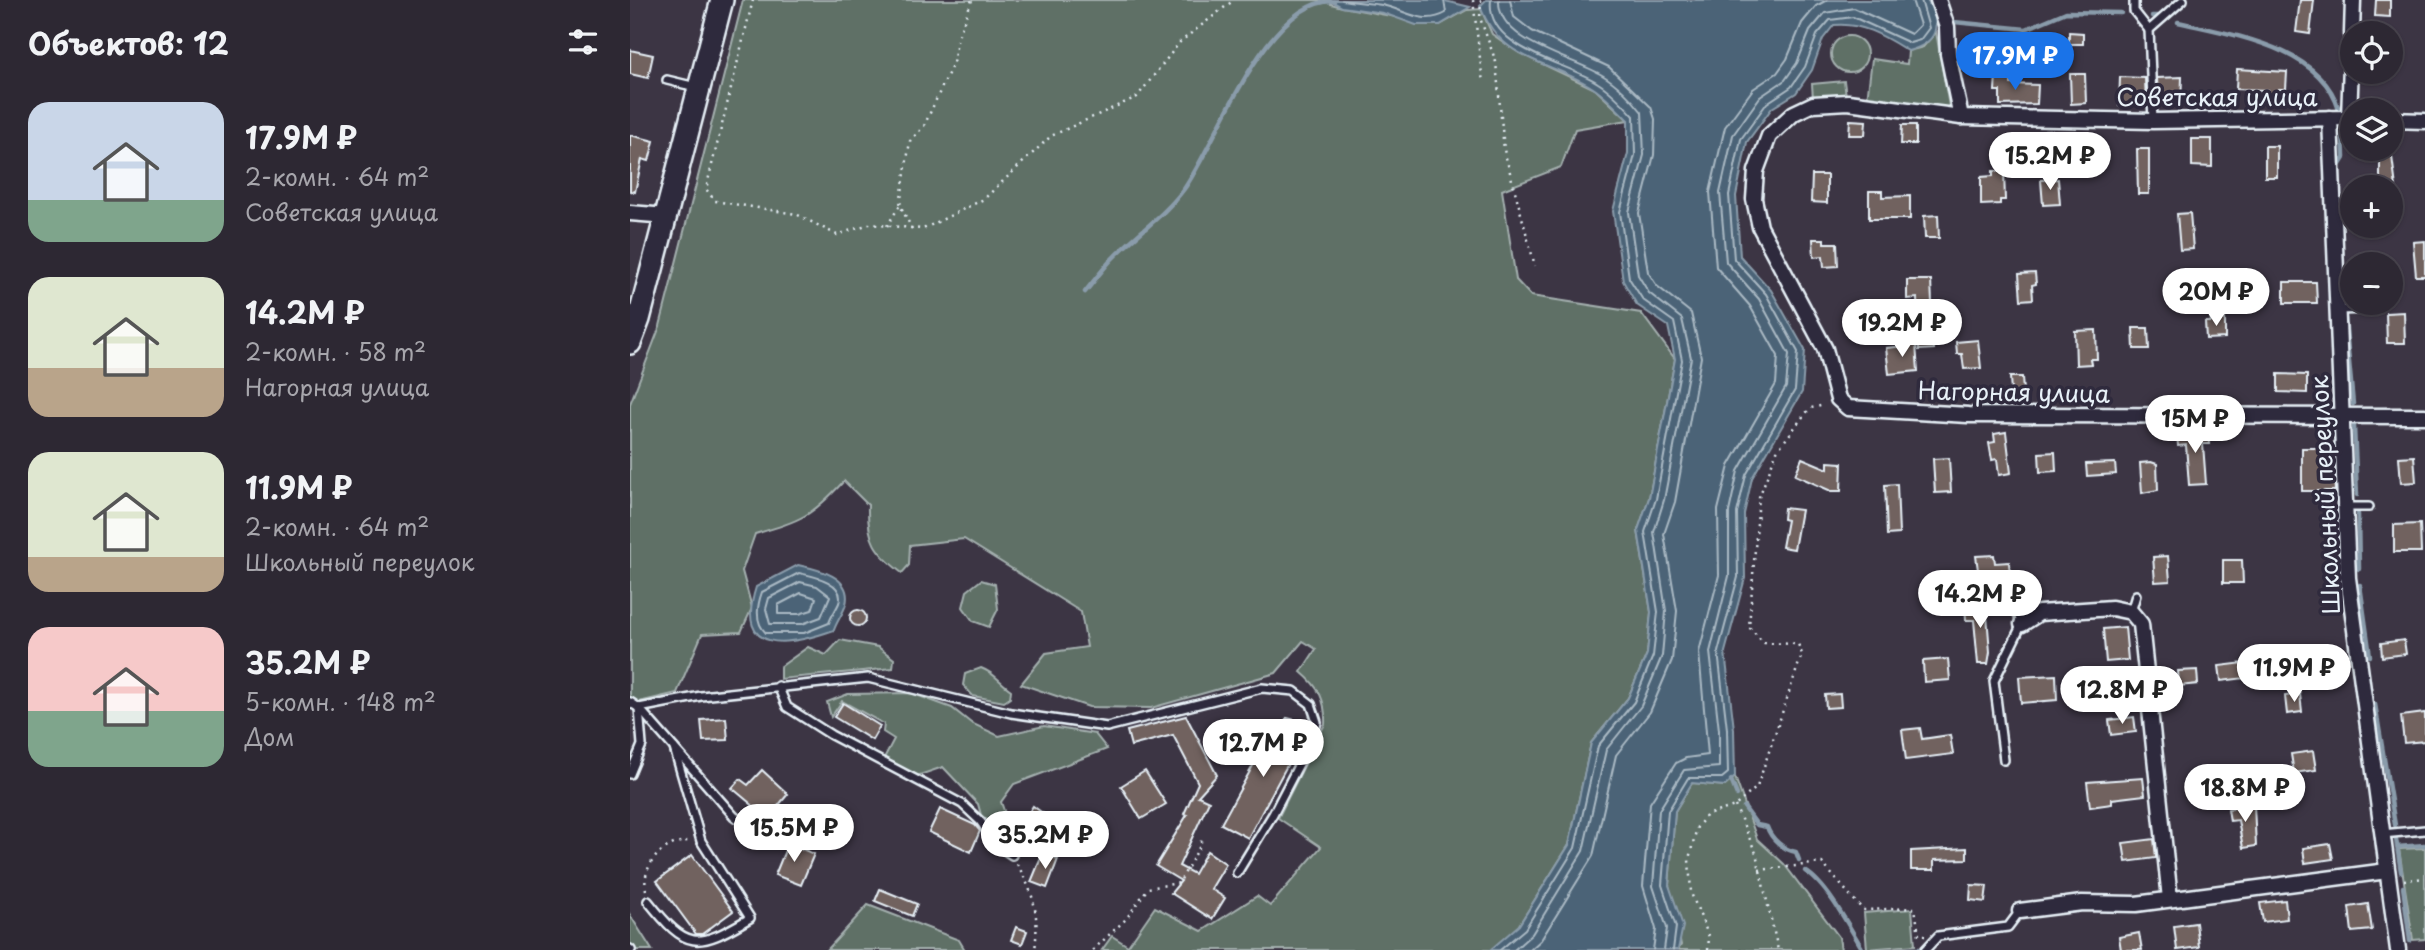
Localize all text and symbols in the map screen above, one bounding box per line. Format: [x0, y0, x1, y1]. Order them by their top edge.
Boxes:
text: Объектов: 12 [28, 20, 229, 65]
map controls [2340, 21, 2403, 315]
button: locate [2340, 21, 2403, 84]
icon: filters [564, 23, 602, 61]
pin: 17.9M ₽ [1950, 32, 2080, 92]
text: 17.9M ₽ [1972, 37, 2058, 72]
street label: Советская улица [2116, 78, 2318, 114]
button: layers [2340, 98, 2403, 161]
text: 17.9M ₽ [245, 114, 357, 159]
icon: home [84, 130, 168, 214]
pin: 15.2M ₽ [1985, 132, 2115, 192]
text: 15.2M ₽ [2005, 137, 2095, 172]
text: 2-комн. · 64 m² [245, 159, 429, 194]
button: + [2340, 175, 2403, 238]
text: Советская улица [245, 194, 438, 229]
button: − [2340, 252, 2403, 315]
pin: 20M ₽ [2167, 268, 2265, 328]
text: 20M ₽ [2178, 273, 2254, 308]
text: 14.2M ₽ [245, 289, 365, 334]
pin: 19.2M ₽ [1837, 300, 1967, 359]
text: 19.2M ₽ [1858, 304, 1946, 339]
icon: home [84, 305, 168, 389]
text: 2-комн. · 58 m² [245, 334, 426, 369]
text: Нагорная улица [245, 369, 429, 404]
street label: Нагорная улица [1918, 371, 2110, 411]
street label: Школьный переулок [2300, 374, 2348, 615]
pin: 15M ₽ [2146, 396, 2244, 455]
text: 15M ₽ [2161, 400, 2229, 435]
text: 11.9M ₽ [245, 464, 352, 509]
icon: home [84, 480, 168, 564]
text: 2-комн. · 64 m² [245, 509, 429, 544]
text: Школьный переулок [245, 544, 474, 579]
pin: 14.2M ₽ [1915, 570, 2045, 630]
text: 14.2M ₽ [1934, 575, 2026, 610]
text: 35.2M ₽ [245, 639, 370, 684]
pin: 11.9M ₽ [2229, 644, 2359, 704]
text: 11.9M ₽ [2253, 649, 2335, 684]
icon: home [84, 655, 168, 739]
pin: 12.8M ₽ [2057, 666, 2187, 726]
text: 12.8M ₽ [2076, 671, 2168, 706]
text: 5-комн. · 148 m² [245, 684, 436, 719]
text: Дом [245, 719, 294, 754]
pin: 12.7M ₽ [1198, 720, 1328, 779]
text: 12.7M ₽ [1219, 724, 1307, 759]
pin: 18.8M ₽ [2180, 764, 2310, 824]
text: 18.8M ₽ [2200, 769, 2290, 804]
pin: 15.5M ₽ [729, 804, 859, 864]
text: 15.5M ₽ [750, 809, 838, 844]
pin: 35.2M ₽ [980, 812, 1110, 871]
text: 35.2M ₽ [997, 816, 1093, 851]

